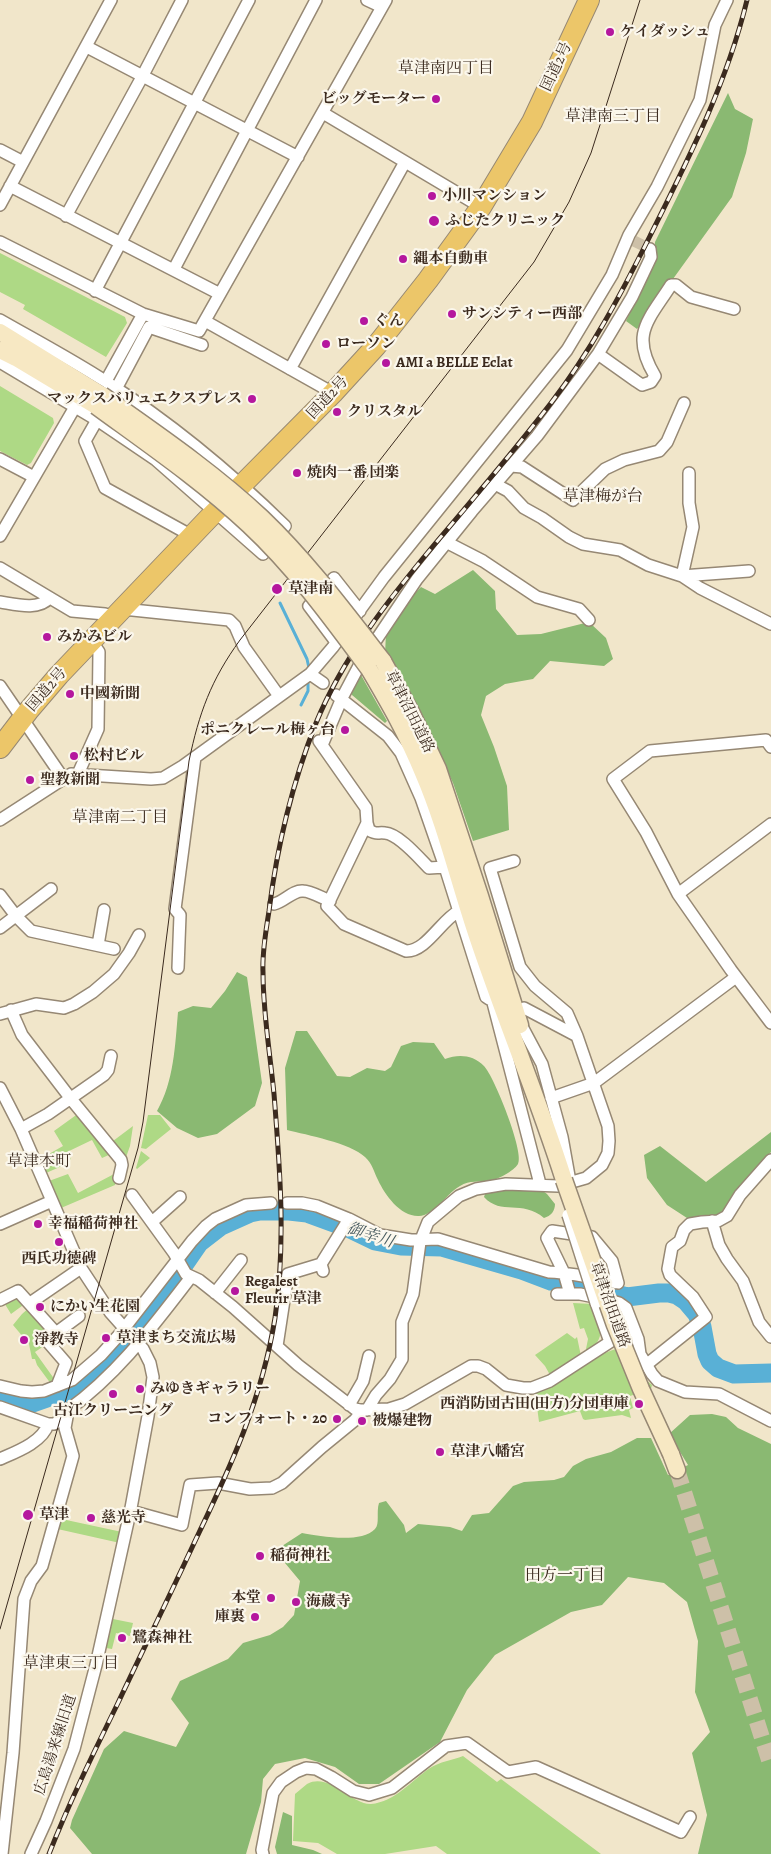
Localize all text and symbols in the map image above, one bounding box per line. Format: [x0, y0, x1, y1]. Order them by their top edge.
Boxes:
place label: ケイダッシュ [620, 23, 710, 41]
marker: ケイダッシュ [604, 26, 616, 38]
street label: 国道2号 [538, 40, 576, 94]
district label: 草津南四丁目 [398, 59, 494, 79]
place label: ビッグモーター [322, 90, 426, 108]
marker: ビッグモーター [430, 93, 442, 105]
district label: 草津南三丁目 [565, 107, 661, 127]
place label: 小川マンション [442, 187, 547, 205]
marker: 小川マンション [426, 190, 438, 202]
place label: ふじたクリニック [445, 212, 565, 230]
marker: ふじたクリニック [427, 214, 441, 228]
place label: 縄本自動車 [413, 250, 488, 268]
marker: 縄本自動車 [397, 253, 409, 265]
place label: サンシティー西部 [462, 305, 582, 323]
marker: サンシティー西部 [446, 308, 458, 320]
place label: ぐん [374, 312, 404, 330]
marker: ぐん [358, 315, 370, 327]
place label: ローソン [336, 335, 396, 353]
marker: ローソン [320, 338, 332, 350]
place label: AMI a BELLE Eclat [396, 354, 513, 372]
marker: AMI a BELLE Eclat [380, 357, 392, 369]
street label: 国道2号 [304, 373, 352, 423]
place label: マックスバリュエクスプレス [47, 390, 242, 408]
marker: マックスバリュエクスプレス [246, 393, 258, 405]
place label: クリスタル [347, 403, 422, 421]
marker: クリスタル [331, 406, 343, 418]
place label: 焼肉一番 団楽 [307, 464, 400, 482]
marker: 焼肉一番 団楽 [291, 467, 303, 479]
district label: 草津梅が台 [563, 487, 643, 507]
place label: 草津南 [288, 580, 333, 598]
marker: 草津南 [270, 582, 284, 596]
place label: みかみビル [57, 628, 132, 646]
marker: みかみビル [41, 631, 53, 643]
street label: 国道2号 [23, 664, 71, 716]
street label: 草津沼田道路 [381, 668, 437, 756]
place label: 中國新聞 [80, 685, 140, 703]
marker: 中國新聞 [64, 688, 76, 700]
place label: ポニクレール梅ヶ台 [200, 721, 335, 739]
marker: ポニクレール梅ヶ台 [339, 724, 351, 736]
place label: 松村ビル [84, 747, 144, 765]
marker: 松村ビル [68, 750, 80, 762]
place label: 聖教新聞 [40, 771, 100, 789]
marker: 聖教新聞 [24, 774, 36, 786]
district label: 草津南二丁目 [72, 808, 168, 828]
district label: 草津本町 [7, 1152, 71, 1172]
place label: 幸福稲荷神社 [48, 1215, 138, 1233]
marker: 幸福稲荷神社 [32, 1218, 44, 1230]
water label: 御幸川 [344, 1219, 396, 1253]
marker: 西氏功徳碑 [53, 1236, 65, 1248]
place label: 西氏功徳碑 [22, 1250, 96, 1268]
street label: 草津沼田道路 [585, 1260, 633, 1350]
place label: Regalest Fleurir 草津 [245, 1273, 321, 1308]
marker: Regalest Fleurir 草津 [229, 1285, 241, 1297]
place label: にかい生花園 [50, 1298, 140, 1316]
marker: にかい生花園 [34, 1301, 46, 1313]
place label: 草津まち交流広場 [116, 1329, 236, 1347]
place label: 淨教寺 [34, 1331, 79, 1349]
marker: 草津まち交流広場 [100, 1332, 112, 1344]
marker: 淨教寺 [18, 1334, 30, 1346]
place label: みゆきギャラリー [150, 1380, 270, 1398]
marker: みゆきギャラリー [134, 1383, 146, 1395]
marker: 古江クリーニング [107, 1388, 119, 1400]
place label: 西消防団古田(田方)分団車庫 [440, 1395, 629, 1413]
marker: 西消防団古田(田方)分団車庫 [633, 1398, 645, 1410]
place label: 古江クリーニング [53, 1402, 173, 1420]
place label: コンフォート・20 [207, 1410, 327, 1428]
place label: 被爆建物 [372, 1412, 432, 1430]
marker: コンフォート・20 [331, 1413, 343, 1425]
marker: 被爆建物 [356, 1415, 368, 1427]
place label: 草津八幡宮 [450, 1443, 525, 1461]
marker: 草津八幡宮 [434, 1446, 446, 1458]
place label: 草津 [39, 1506, 69, 1524]
marker: 草津 [21, 1508, 35, 1522]
place label: 慈光寺 [101, 1509, 146, 1527]
marker: 慈光寺 [85, 1512, 97, 1524]
place label: 稲荷神社 [270, 1547, 330, 1565]
marker: 稲荷神社 [254, 1550, 266, 1562]
district label: 田方一丁目 [525, 1566, 605, 1586]
place label: 本堂 [231, 1589, 261, 1607]
marker: 本堂 [265, 1592, 277, 1604]
place label: 海蔵寺 [306, 1593, 351, 1611]
marker: 海蔵寺 [290, 1596, 302, 1608]
place label: 庫裏 [215, 1608, 245, 1626]
marker: 庫裏 [249, 1611, 261, 1623]
place label: 鷺森神社 [132, 1629, 192, 1647]
marker: 鷺森神社 [116, 1632, 128, 1644]
district label: 草津東三丁目 [23, 1654, 119, 1674]
street label: 広島湯来線旧道 [31, 1692, 81, 1798]

